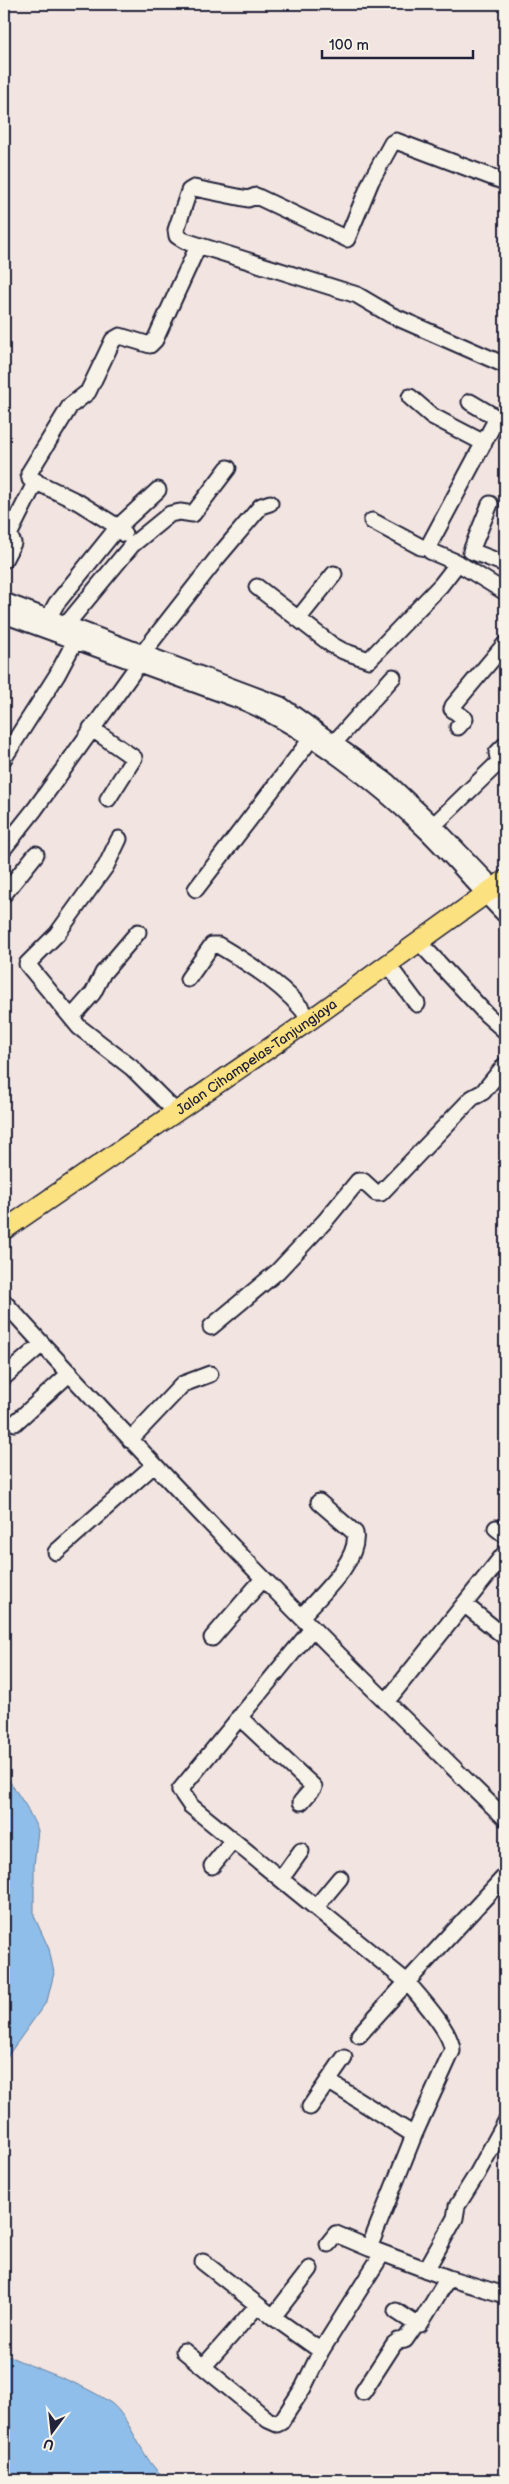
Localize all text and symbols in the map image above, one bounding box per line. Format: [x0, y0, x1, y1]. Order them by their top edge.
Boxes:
scale bar [322, 28, 473, 60]
text: 100 m [329, 36, 369, 55]
street label: Jalan Cihampelas-Tanjungjaya [172, 995, 340, 1118]
north arrow [28, 2406, 78, 2456]
text: U [42, 2435, 56, 2454]

